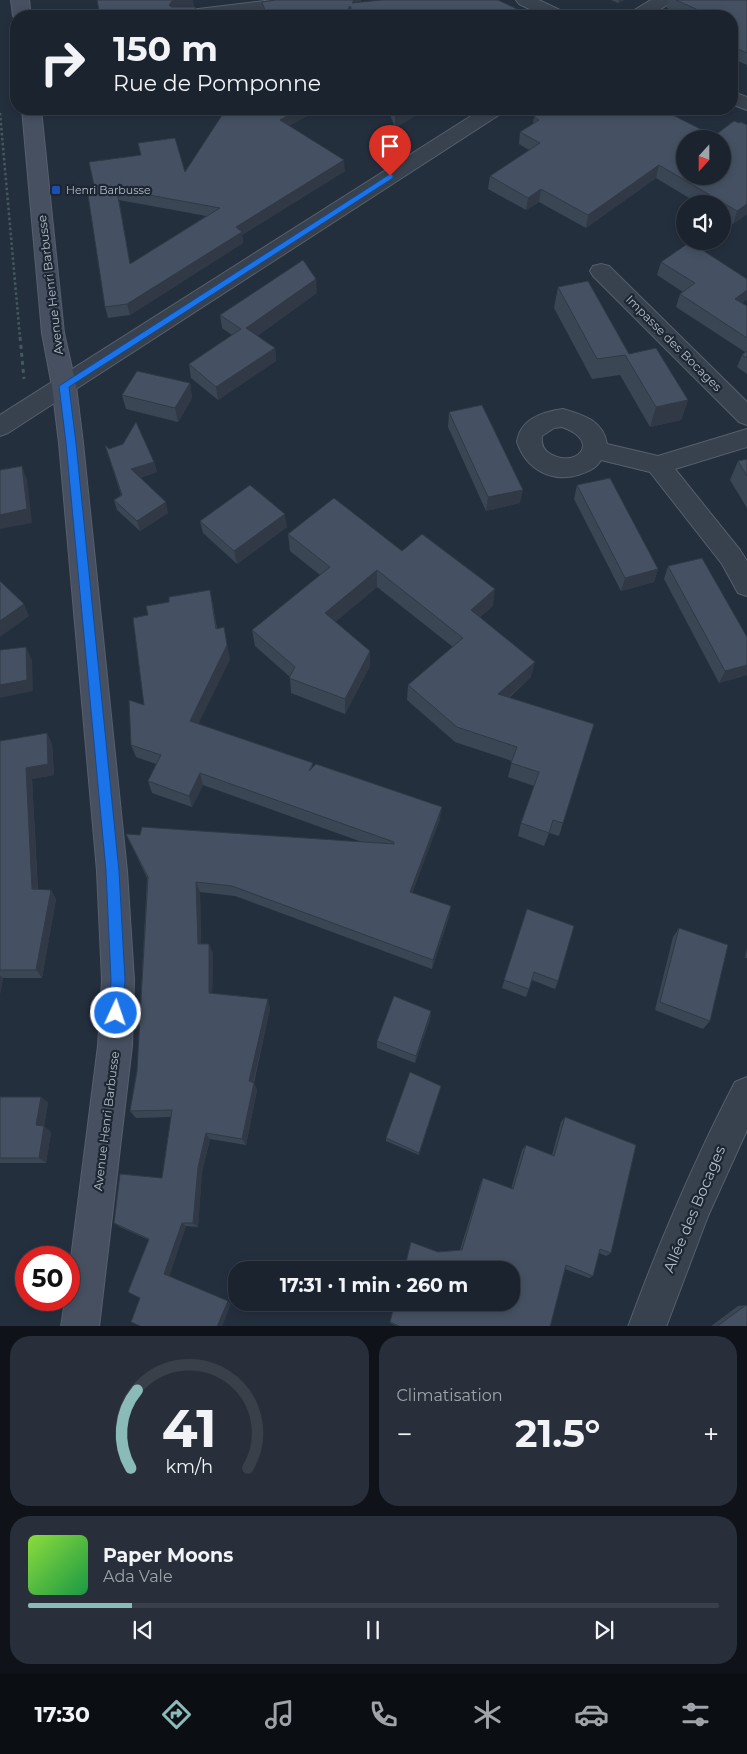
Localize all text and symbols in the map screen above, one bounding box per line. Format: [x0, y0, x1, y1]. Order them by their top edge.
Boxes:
text: 150 m [113, 27, 218, 70]
icon: right [30, 30, 95, 95]
text: Rue de Pomponne [113, 70, 321, 97]
pin [369, 125, 411, 176]
north arrow [676, 130, 731, 185]
map controls [676, 130, 731, 250]
icon: arrive [376, 132, 404, 160]
place label: Henri Barbusse [66, 183, 151, 197]
marker: Henri Barbusse [50, 184, 62, 196]
button: sound [676, 195, 731, 250]
street label: Avenue Henri Barbusse [34, 214, 66, 356]
street label: Impasse des Bocages [623, 292, 725, 394]
position arrow [89, 986, 141, 1038]
street label: Avenue Henri Barbusse [90, 1050, 122, 1192]
street label: Allée des Bocages [659, 1143, 729, 1275]
speed limit sign: 50 [15, 1246, 80, 1311]
text: 17:31 · 1 min · 260 m [280, 1274, 468, 1297]
text: Climatisation [397, 1386, 503, 1405]
text: 41 [162, 1397, 217, 1460]
text: 21.5° [515, 1410, 601, 1457]
text: − [397, 1417, 413, 1451]
text: + [703, 1417, 719, 1451]
text: km/h [165, 1456, 213, 1477]
text: Paper Moons [103, 1544, 233, 1567]
text: Ada Vale [103, 1567, 173, 1586]
icon: previous [129, 1616, 157, 1644]
icon: pause [359, 1616, 387, 1644]
icon: next [590, 1616, 618, 1644]
icon: directions [159, 1697, 194, 1732]
icon: music [262, 1697, 297, 1732]
icon: phone [366, 1697, 401, 1732]
icon: climate [470, 1697, 505, 1732]
icon: car [574, 1697, 609, 1732]
icon: filters [678, 1697, 713, 1732]
text: 17:30 [34, 1701, 90, 1728]

